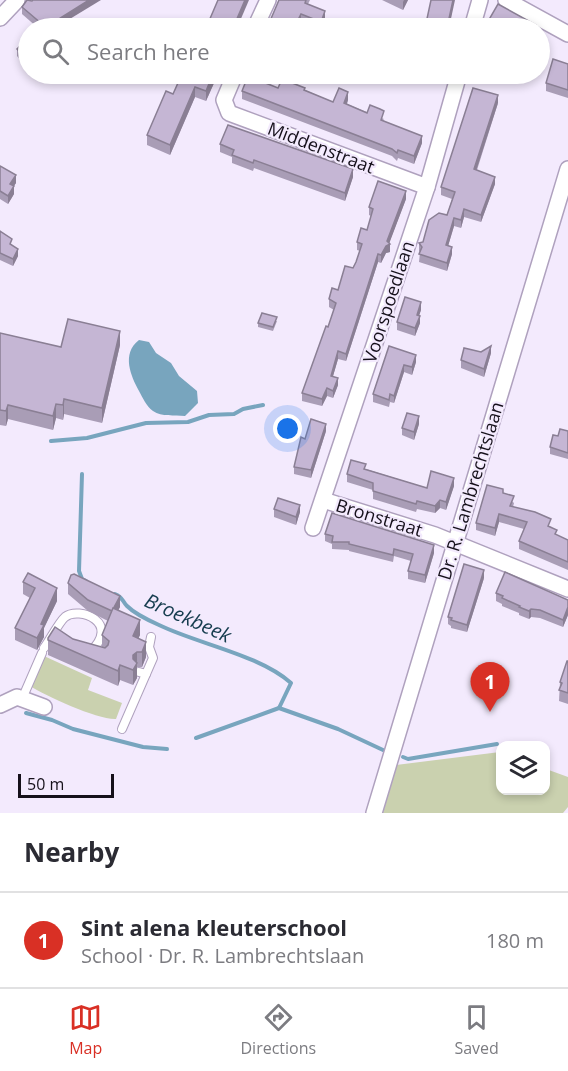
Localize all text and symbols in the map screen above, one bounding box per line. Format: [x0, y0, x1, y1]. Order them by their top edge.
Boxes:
search box [18, 18, 550, 84]
icon: search [39, 35, 72, 68]
text: Search here [87, 36, 210, 66]
street label: Middenstraat [264, 116, 378, 178]
street label: Voorspoedlaan [357, 238, 419, 366]
street label: Dr. R. Lambrechtslaan [432, 399, 509, 583]
your location [273, 414, 302, 443]
street label: Bronstraat [333, 492, 426, 542]
water label: Broekbeek [141, 586, 237, 649]
pin: 1 [470, 662, 510, 712]
map controls [496, 741, 550, 795]
button: layers [496, 741, 550, 795]
scale bar [18, 771, 114, 798]
text: 50 m [27, 773, 64, 795]
text: Nearby [24, 834, 119, 870]
text: Sint alena kleuterschool [81, 912, 347, 942]
text: 1 [38, 927, 49, 954]
text: 180 m [486, 927, 544, 954]
text: School · Dr. R. Lambrechtslaan [81, 942, 364, 969]
tab: Map [69, 1001, 102, 1059]
tab: Directions [241, 1001, 316, 1059]
tab: Saved [454, 1001, 499, 1059]

